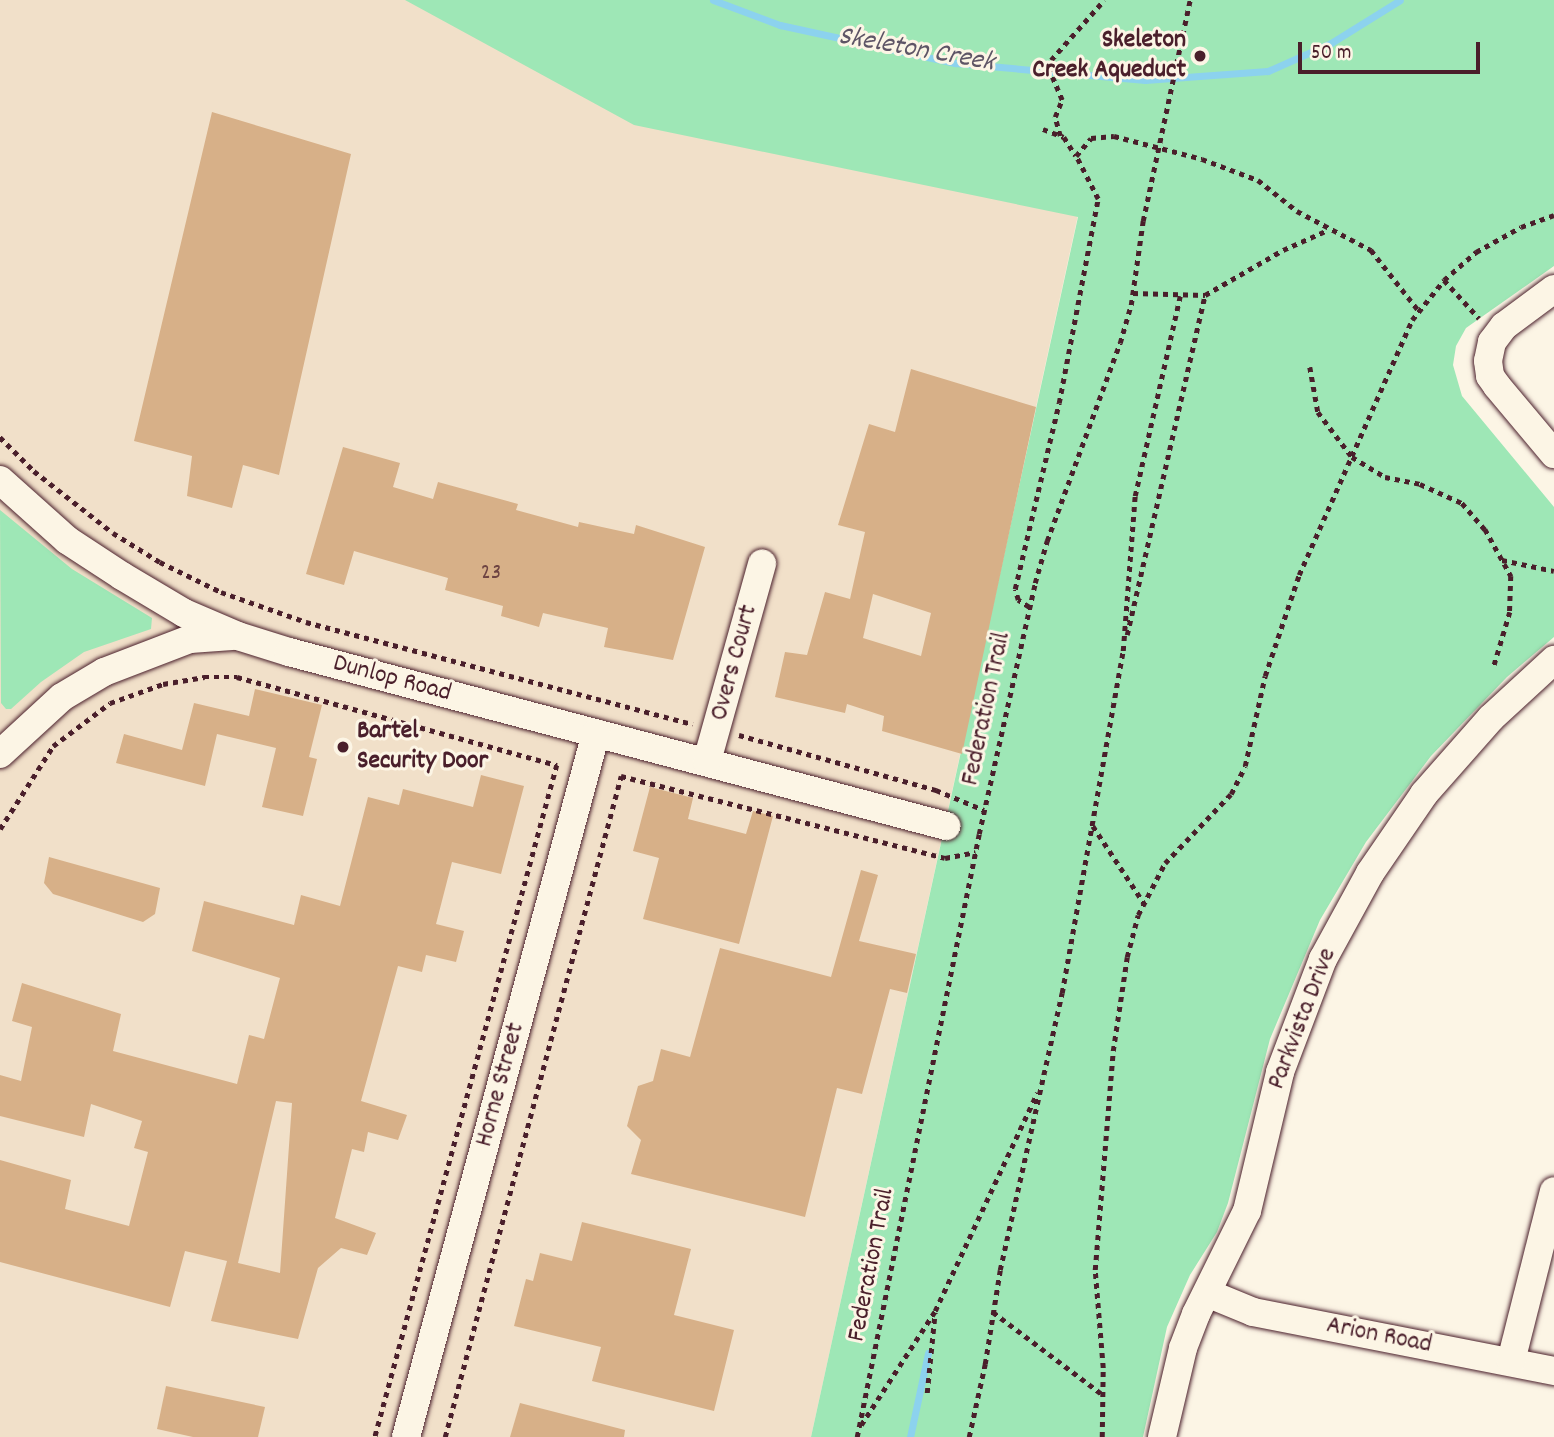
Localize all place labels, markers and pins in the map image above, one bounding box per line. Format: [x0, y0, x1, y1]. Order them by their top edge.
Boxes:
place label: Skeleton Creek Aqueduct [1032, 25, 1186, 86]
marker: Skeleton Creek Aqueduct [1192, 48, 1208, 64]
place label: Bartel Security Door [357, 716, 488, 778]
marker: Bartel Security Door [335, 739, 351, 755]

